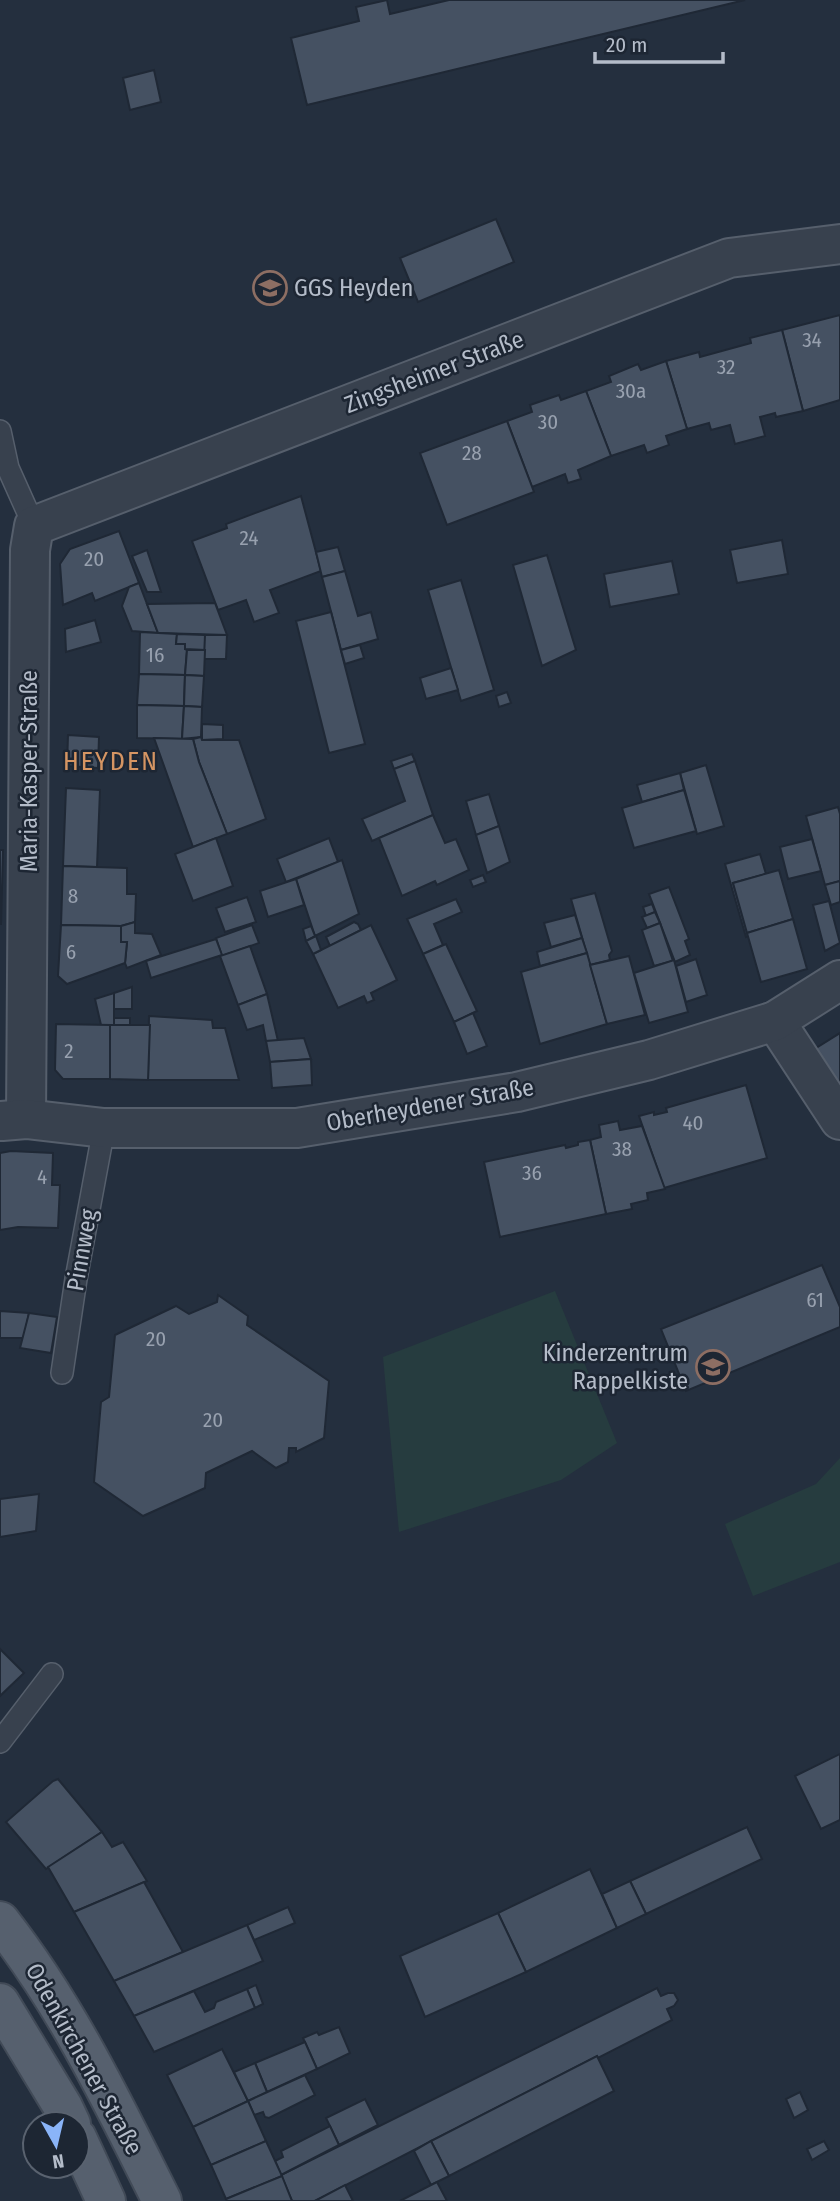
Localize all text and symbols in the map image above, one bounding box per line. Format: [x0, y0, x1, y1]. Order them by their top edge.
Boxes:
scale bar [595, 21, 723, 65]
text: 20 m [606, 32, 647, 58]
school or university icon: GGS Heyden [251, 269, 289, 307]
place label: GGS Heyden [294, 274, 413, 302]
street label: Zingsheimer Straße [340, 325, 528, 419]
house number: 34 [802, 327, 822, 353]
house number: 32 [717, 354, 735, 380]
house number: 30a [616, 378, 646, 404]
house number: 30 [538, 409, 558, 435]
house number: 28 [462, 440, 482, 466]
house number: 24 [239, 525, 259, 551]
house number: 20 [84, 546, 104, 572]
house number: 16 [146, 642, 164, 668]
street label: Maria-Kasper-Straße [15, 670, 43, 872]
district label: HEYDEN [63, 746, 159, 777]
house number: 8 [68, 883, 78, 909]
house number: 6 [66, 939, 76, 965]
house number: 2 [64, 1038, 74, 1064]
street label: Oberheydener Straße [324, 1073, 536, 1137]
house number: 40 [682, 1110, 704, 1136]
house number: 38 [612, 1136, 632, 1162]
house number: 36 [522, 1160, 542, 1186]
house number: 4 [37, 1164, 47, 1190]
street label: Pinnweg [61, 1206, 103, 1293]
house number: 61 [806, 1287, 824, 1313]
house number: 20 [146, 1326, 166, 1352]
place label: Kinderzentrum Rappelkiste [543, 1339, 688, 1395]
school or university icon: Kinderzentrum Rappelkiste [694, 1348, 732, 1386]
house number: 20 [203, 1407, 223, 1433]
street label: Odenkirchener Straße [20, 1958, 148, 2160]
north arrow [21, 2110, 91, 2180]
text: N [51, 2149, 66, 2174]

